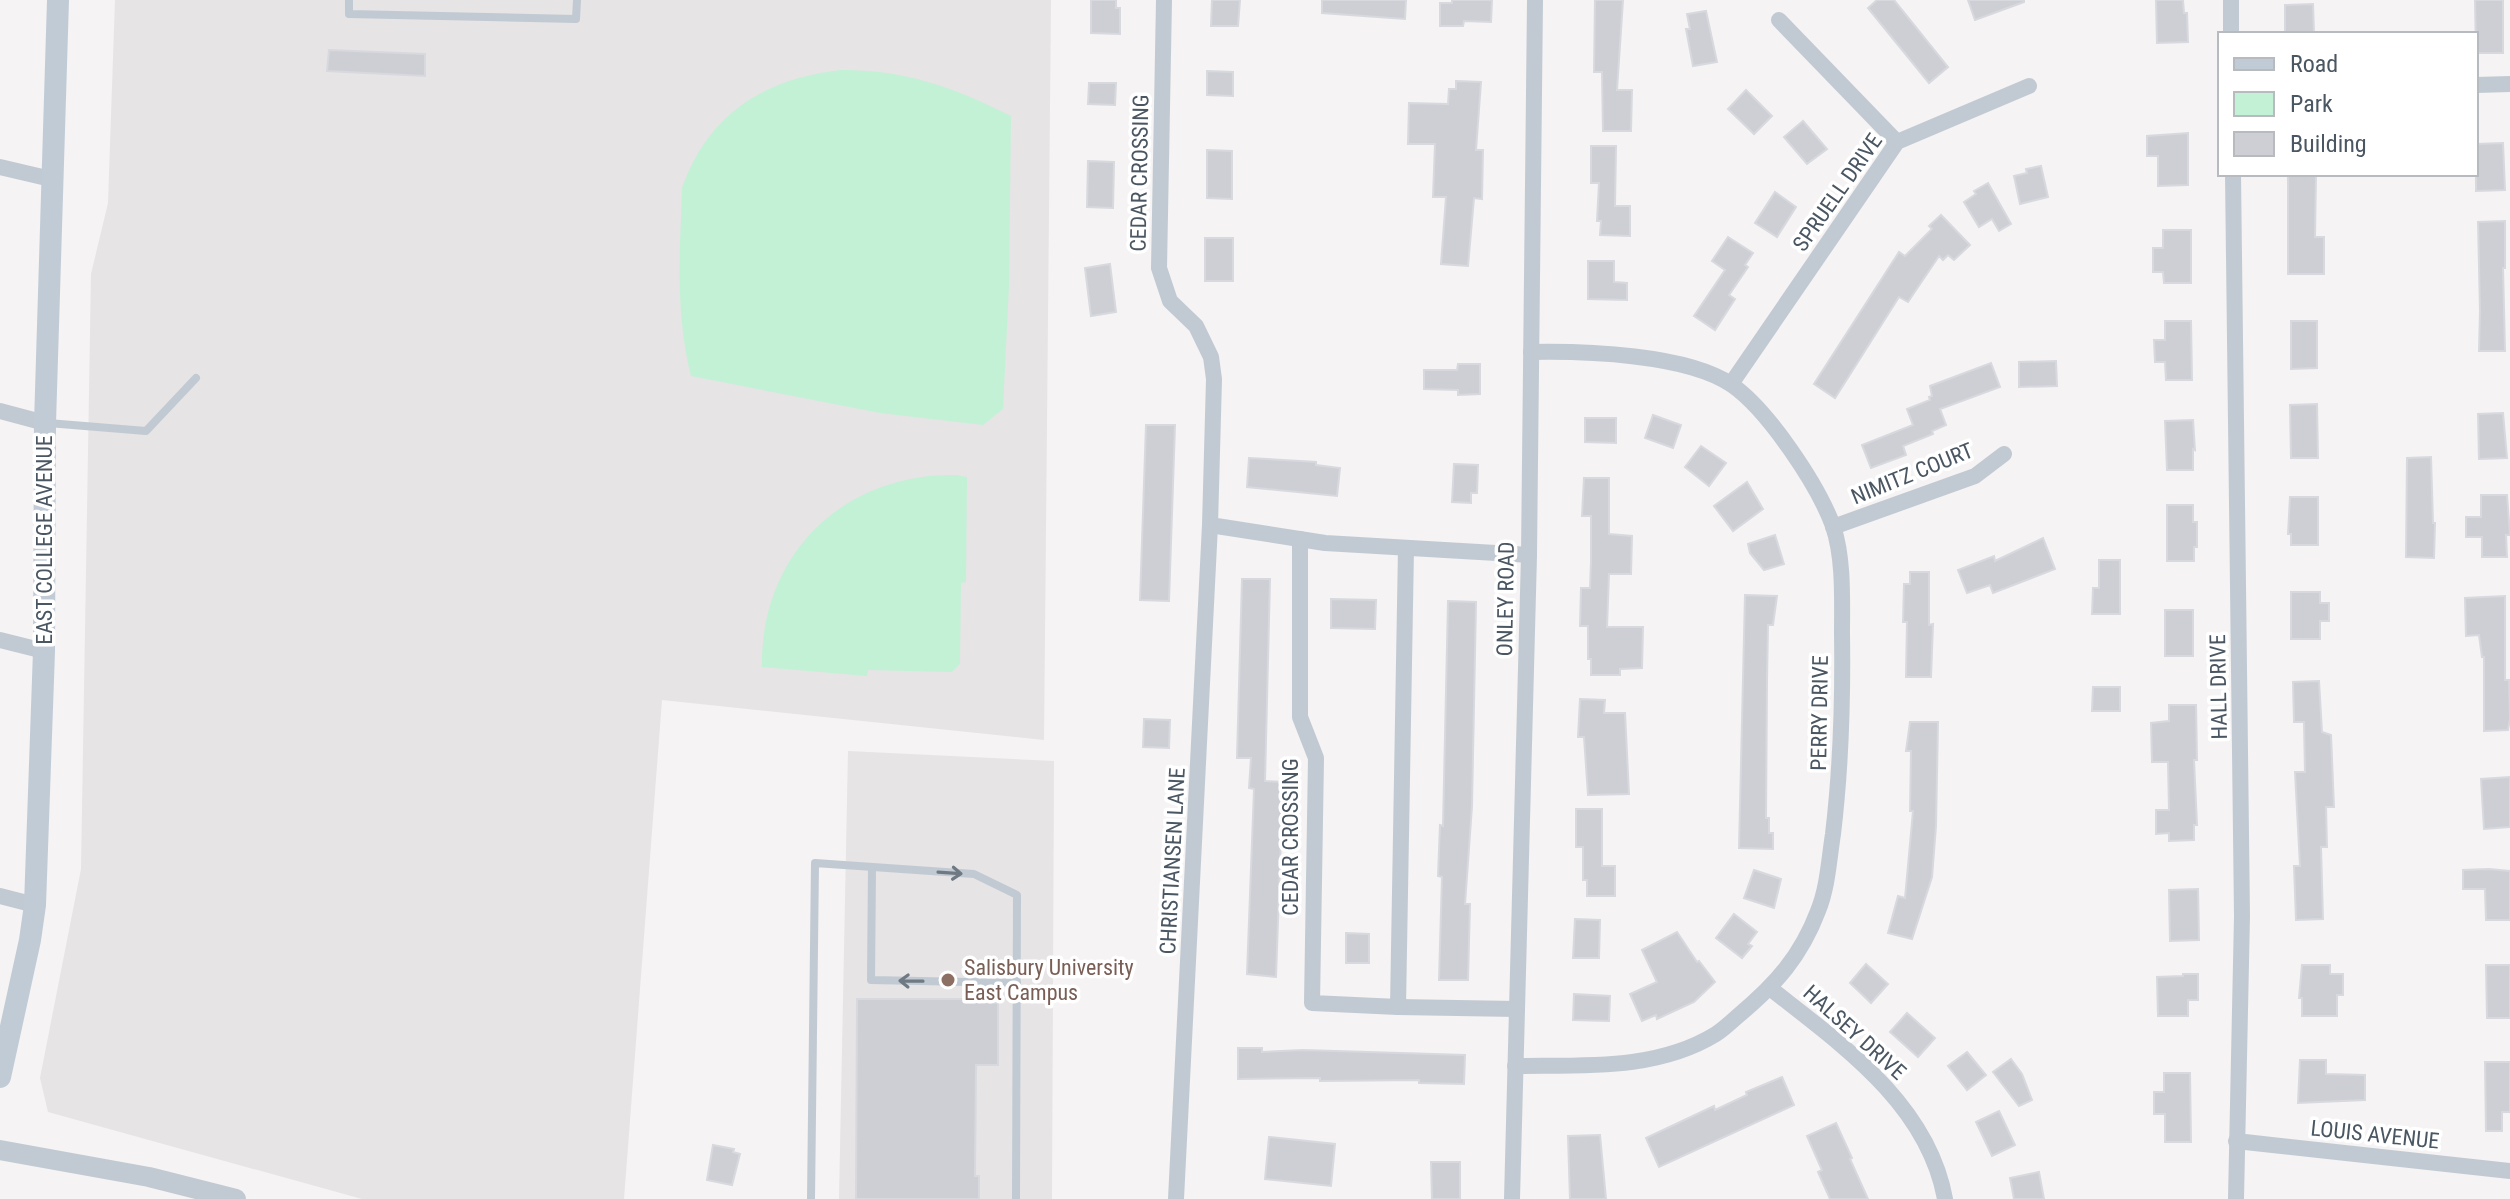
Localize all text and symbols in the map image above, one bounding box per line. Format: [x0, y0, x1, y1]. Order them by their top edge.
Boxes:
legend [2218, 32, 2478, 176]
text: Road [2290, 50, 2338, 78]
text: Park [2290, 90, 2333, 118]
street label: CEDAR CROSSING [1126, 94, 1153, 252]
street label: SPRUELL DRIVE [1788, 129, 1887, 256]
text: Building [2290, 130, 2367, 158]
street label: EAST COLLEGE AVENUE [32, 435, 57, 645]
street label: NIMITZ COURT [1848, 438, 1977, 509]
street label: ONLEY ROAD [1492, 541, 1519, 657]
street label: HALL DRIVE [2205, 634, 2232, 740]
street label: PERRY DRIVE [1806, 655, 1833, 771]
street label: CEDAR CROSSING [1278, 758, 1303, 916]
street label: CHRISTIANSEN LANE [1155, 767, 1190, 955]
one-way arrow [936, 865, 963, 880]
place label: Salisbury University East Campus [964, 955, 1134, 1005]
marker: Salisbury University East Campus [939, 971, 957, 989]
one-way arrow [898, 973, 925, 988]
street label: HALSEY DRIVE [1798, 980, 1911, 1085]
street label: LOUIS AVENUE [2309, 1115, 2441, 1154]

